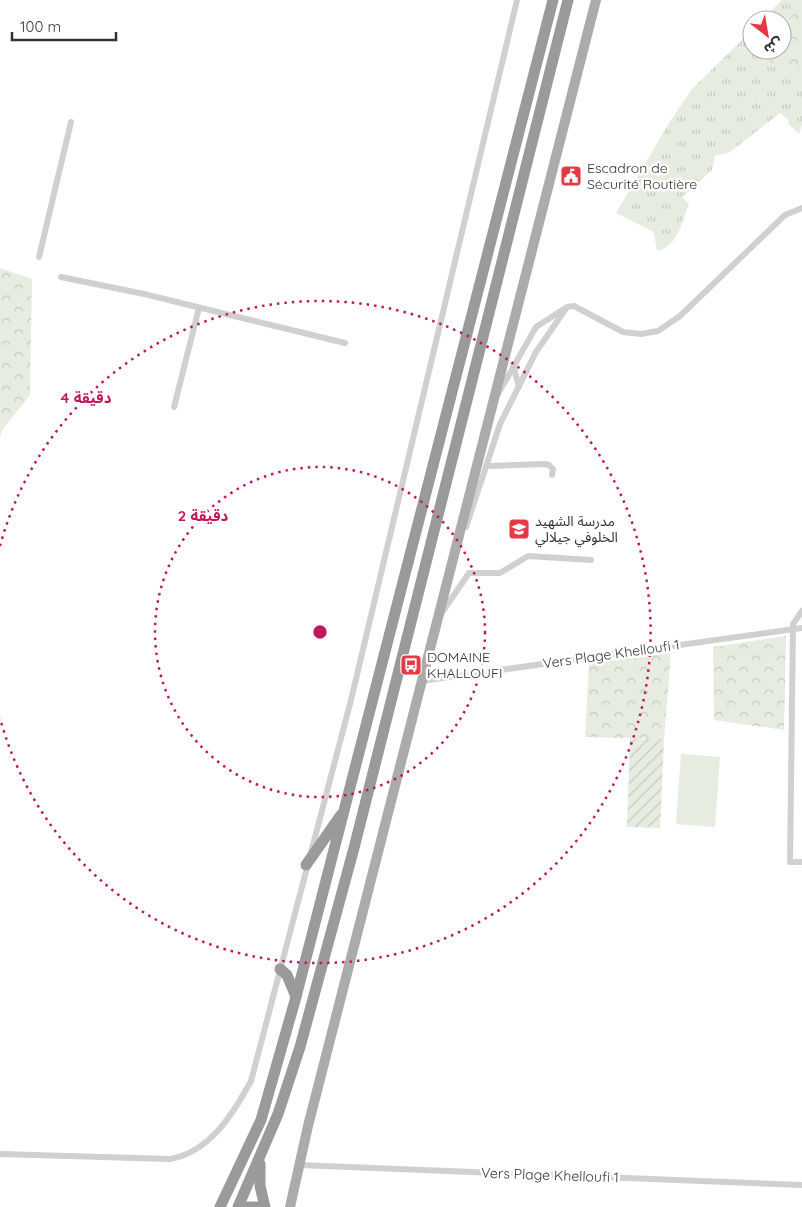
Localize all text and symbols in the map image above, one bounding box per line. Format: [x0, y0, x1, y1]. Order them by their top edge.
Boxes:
scale bar [12, 10, 116, 42]
north arrow [742, 10, 792, 60]
text: 100 m [20, 17, 61, 36]
text: ش [761, 33, 787, 59]
place label: Escadron de Sécurité Routière [587, 159, 697, 193]
public building icon: Escadron de Sécurité Routière [559, 164, 583, 188]
text: 4 دقيقة [61, 388, 112, 407]
text: 2 دقيقة [178, 506, 228, 525]
place label: مدرسة الشهيد الخلوفي جيلالي [535, 512, 618, 548]
school or university icon: مدرسة الشهيد الخلوفي جيلالي [507, 517, 531, 541]
centre of rings [311, 623, 329, 641]
street label: Vers Plage Khelloufi 1 [541, 635, 681, 673]
place label: DOMAINE KHALLOUFI [427, 648, 502, 682]
bus stop icon: DOMAINE KHALLOUFI [399, 653, 423, 677]
street label: Vers Plage Khelloufi 1 [481, 1164, 619, 1186]

